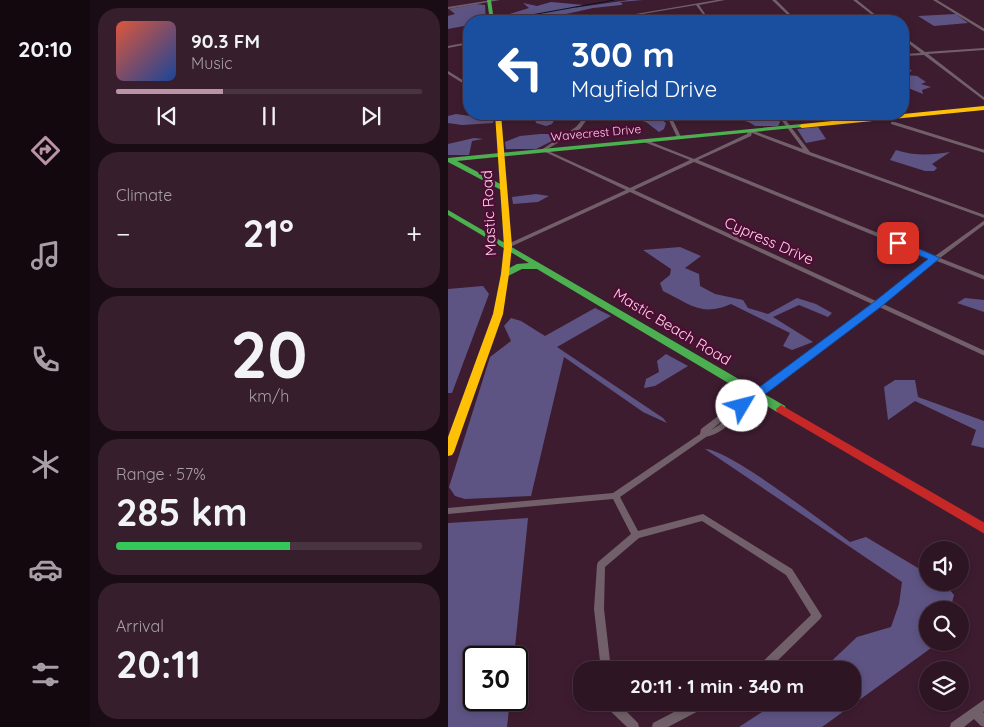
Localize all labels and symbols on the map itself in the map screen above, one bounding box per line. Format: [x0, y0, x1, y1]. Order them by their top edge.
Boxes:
street label: Wavecrest Drive [550, 121, 642, 144]
street label: Mastic Road [477, 170, 500, 256]
street label: Cypress Drive [722, 212, 817, 269]
pin [877, 222, 919, 264]
street label: Mastic Beach Road [610, 284, 734, 369]
position arrow [715, 379, 767, 431]
speed limit sign: 30 [463, 646, 528, 711]

